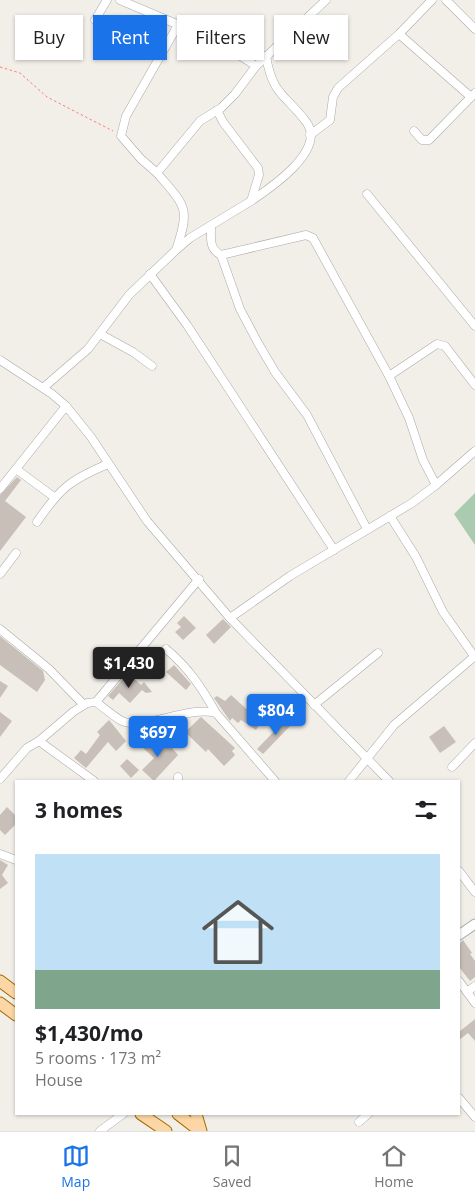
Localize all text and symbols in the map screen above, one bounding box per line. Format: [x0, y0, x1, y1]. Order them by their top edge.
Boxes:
chip: Buy [15, 15, 83, 60]
chip: Rent [93, 15, 167, 60]
chip: Filters [177, 15, 264, 60]
chip: New [274, 15, 348, 60]
pin: $1,430 [88, 646, 170, 689]
text: $1,430 [104, 652, 154, 674]
pin: $804 [246, 694, 306, 736]
text: $804 [258, 699, 294, 721]
pin: $697 [128, 716, 188, 758]
text: $697 [140, 721, 176, 743]
text: 3 homes [35, 796, 123, 824]
icon: filters [412, 796, 440, 824]
icon: home [193, 887, 283, 977]
text: $1,430/mo [35, 1019, 143, 1047]
text: 5 rooms · 173 m² [35, 1047, 161, 1069]
text: House [35, 1069, 83, 1091]
tab: Map [61, 1142, 90, 1191]
tab: Saved [213, 1142, 252, 1191]
tab: Home [374, 1142, 414, 1191]

